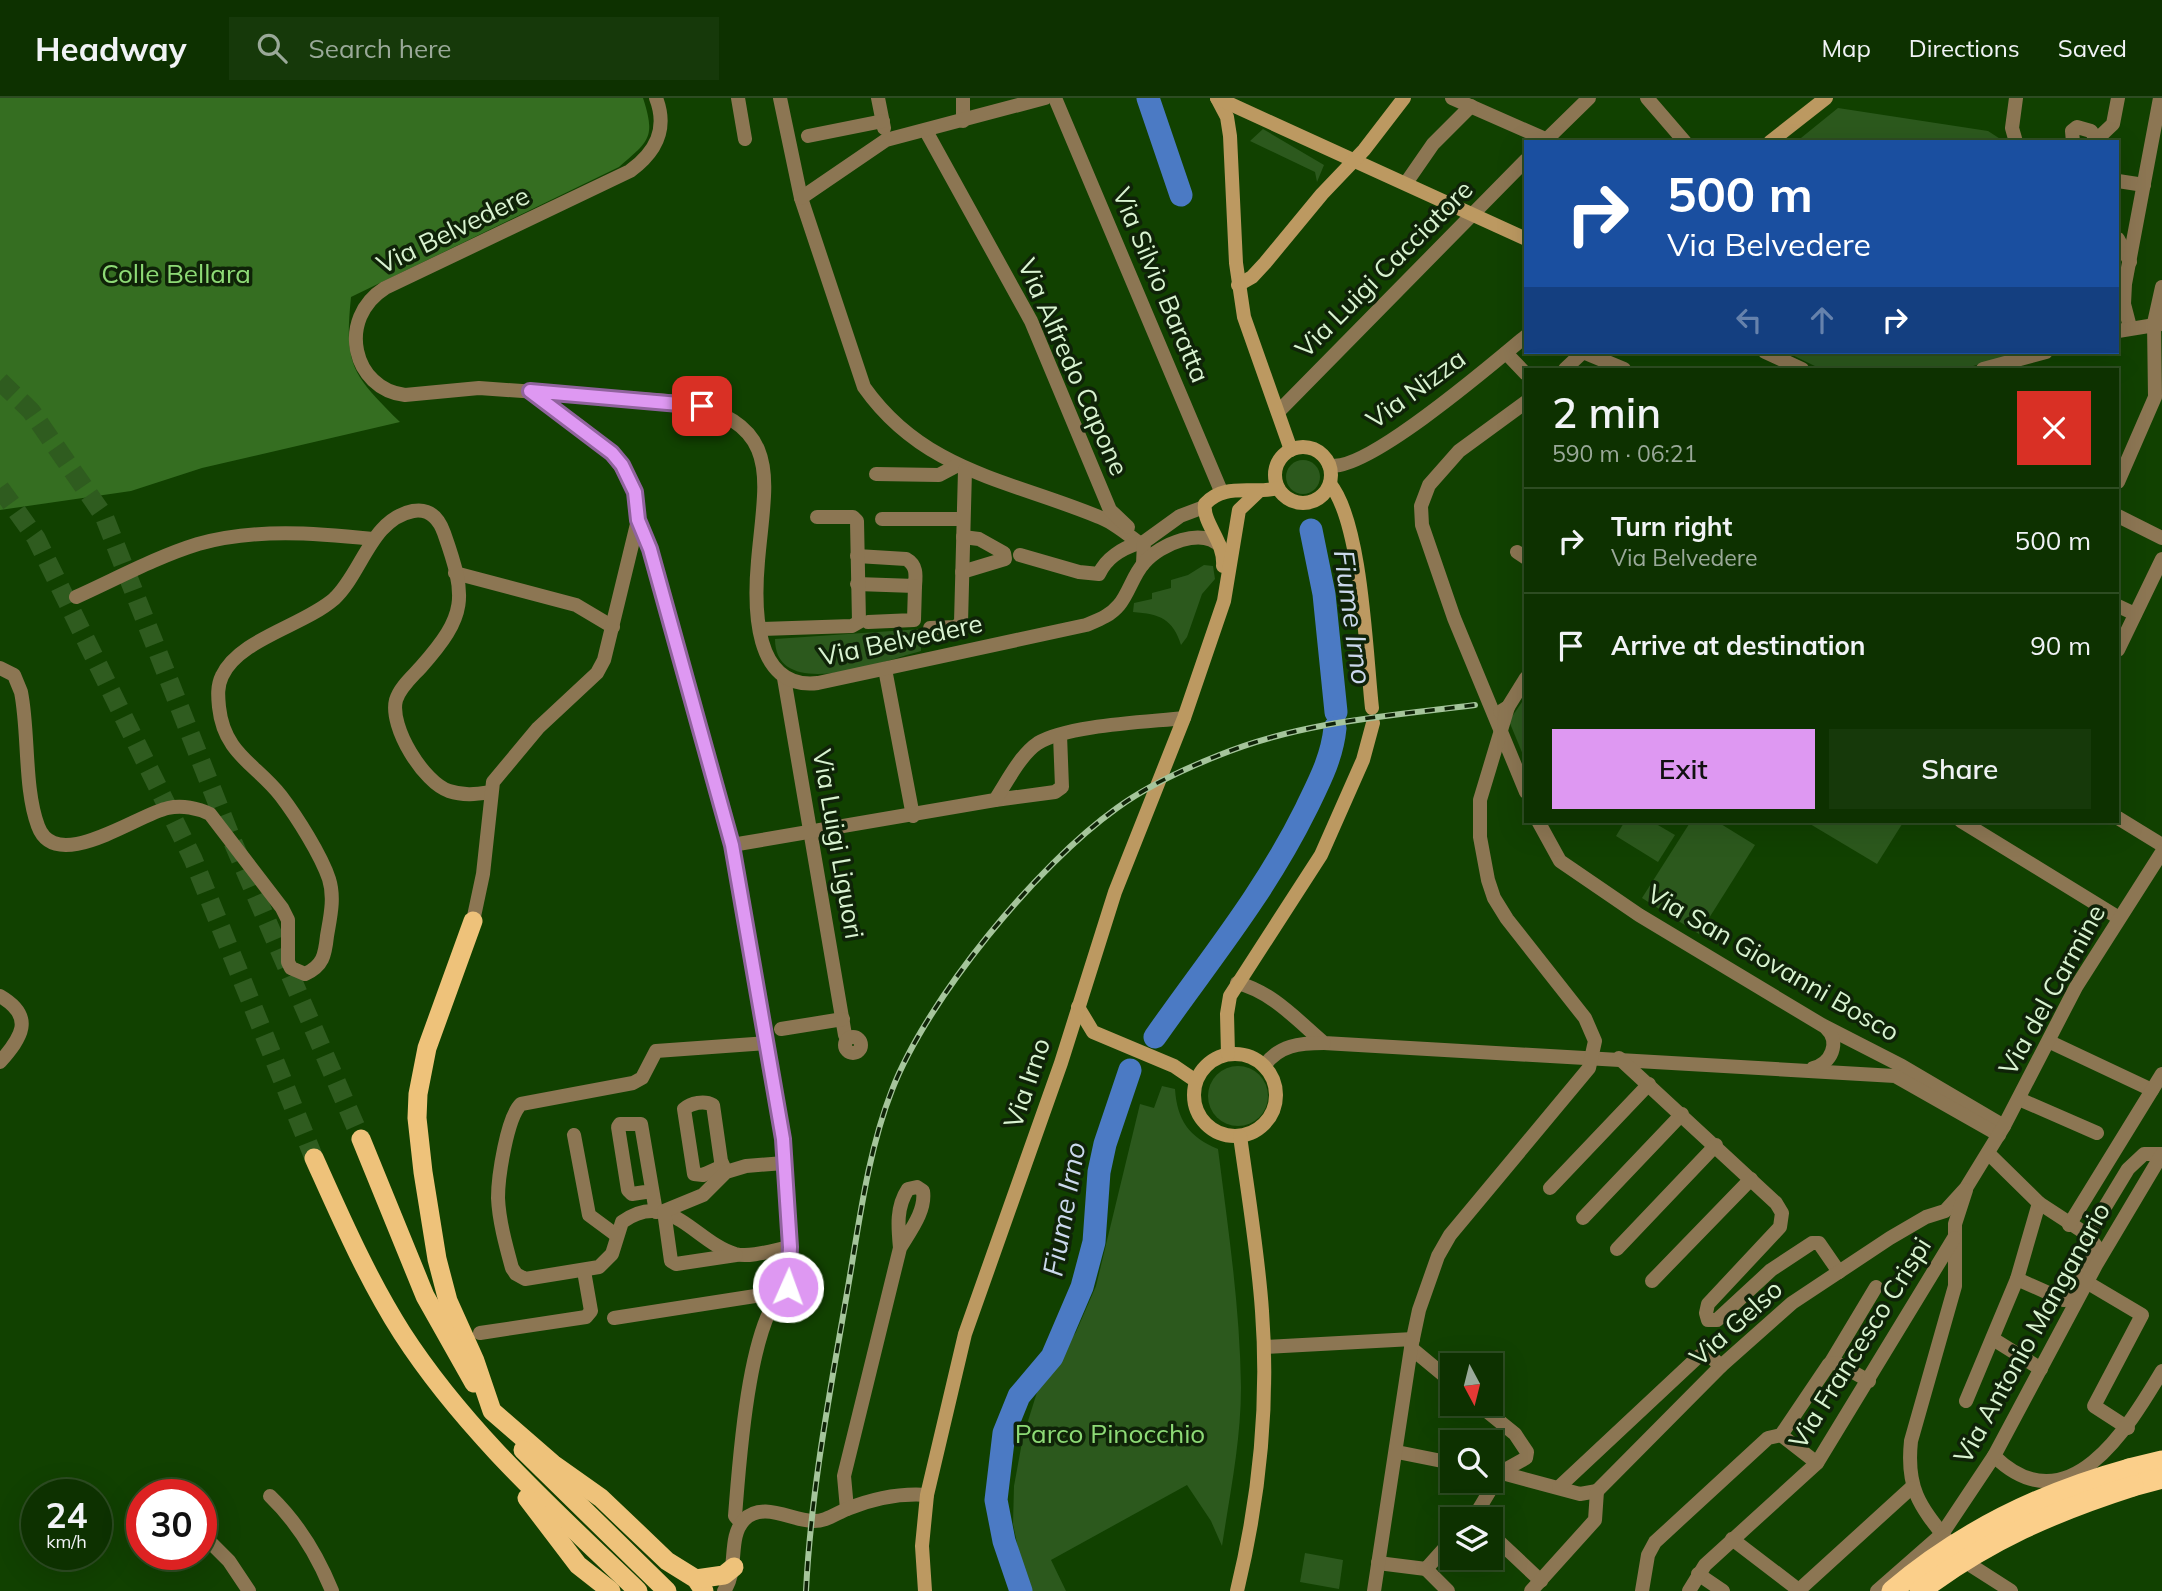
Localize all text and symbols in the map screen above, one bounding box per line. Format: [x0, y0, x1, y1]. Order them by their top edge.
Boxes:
search box [229, 17, 719, 80]
text: Headway [35, 28, 187, 69]
icon: search [253, 29, 291, 67]
text: Search here [309, 32, 451, 65]
text: Map [1821, 33, 1871, 63]
text: Directions [1909, 33, 2020, 63]
text: Saved [2058, 33, 2127, 63]
text: 500 m [1667, 163, 1813, 224]
icon: right [1552, 168, 1643, 259]
street label: Via Luigi Cacciatore [1288, 173, 1479, 364]
street label: Via Belvedere [371, 178, 534, 281]
street label: Via Silvio Baratta [1106, 182, 1217, 387]
text: Via Belvedere [1667, 224, 1871, 264]
street label: Via Alfredo Capone [1011, 253, 1136, 481]
park label: Colle Bellara [101, 257, 251, 290]
icon: left [1730, 301, 1768, 339]
icon: ahead [1803, 301, 1841, 339]
icon: right [1876, 301, 1914, 339]
street label: Via Nizza [1360, 342, 1472, 436]
pin [672, 376, 732, 436]
text: 2 min [1552, 386, 1661, 439]
icon: arrive [683, 387, 721, 425]
button: close [2017, 391, 2091, 465]
text: 590 m · 06:21 [1552, 439, 1697, 468]
text: Turn right [1611, 510, 1732, 543]
icon: right [1552, 522, 1590, 560]
text: 500 m [2015, 524, 2091, 557]
text: Via Belvedere [1611, 543, 1758, 572]
water label: Fiume Irno [1327, 547, 1380, 686]
street label: Via Belvedere [816, 606, 985, 673]
icon: arrive [1552, 627, 1590, 665]
text: Arrive at destination [1611, 629, 1866, 662]
text: 90 m [2030, 629, 2091, 662]
button: Exit [1552, 729, 1815, 809]
button: Share [1829, 729, 2091, 809]
street label: Via Luigi Liguori [806, 747, 871, 941]
street label: Via San Giovanni Bosco [1641, 877, 1905, 1048]
street label: Via del Carmine [1991, 899, 2112, 1081]
street label: Via Irno [996, 1034, 1057, 1132]
water label: Fiume Irno [1035, 1139, 1093, 1279]
street label: Via Antonio Manganario [1946, 1196, 2117, 1469]
street label: Via Francesco Crispi [1781, 1231, 1938, 1455]
position arrow [751, 1250, 825, 1324]
street label: Via Gelso [1682, 1272, 1789, 1373]
north arrow [1440, 1353, 1503, 1416]
map controls [1440, 1353, 1503, 1570]
park label: Parco Pinocchio [1015, 1417, 1205, 1450]
button: search [1440, 1430, 1503, 1493]
speed limit sign: 30 [126, 1479, 217, 1570]
text: 24 [45, 1493, 88, 1537]
button: layers [1440, 1507, 1503, 1570]
text: km/h [46, 1530, 87, 1553]

